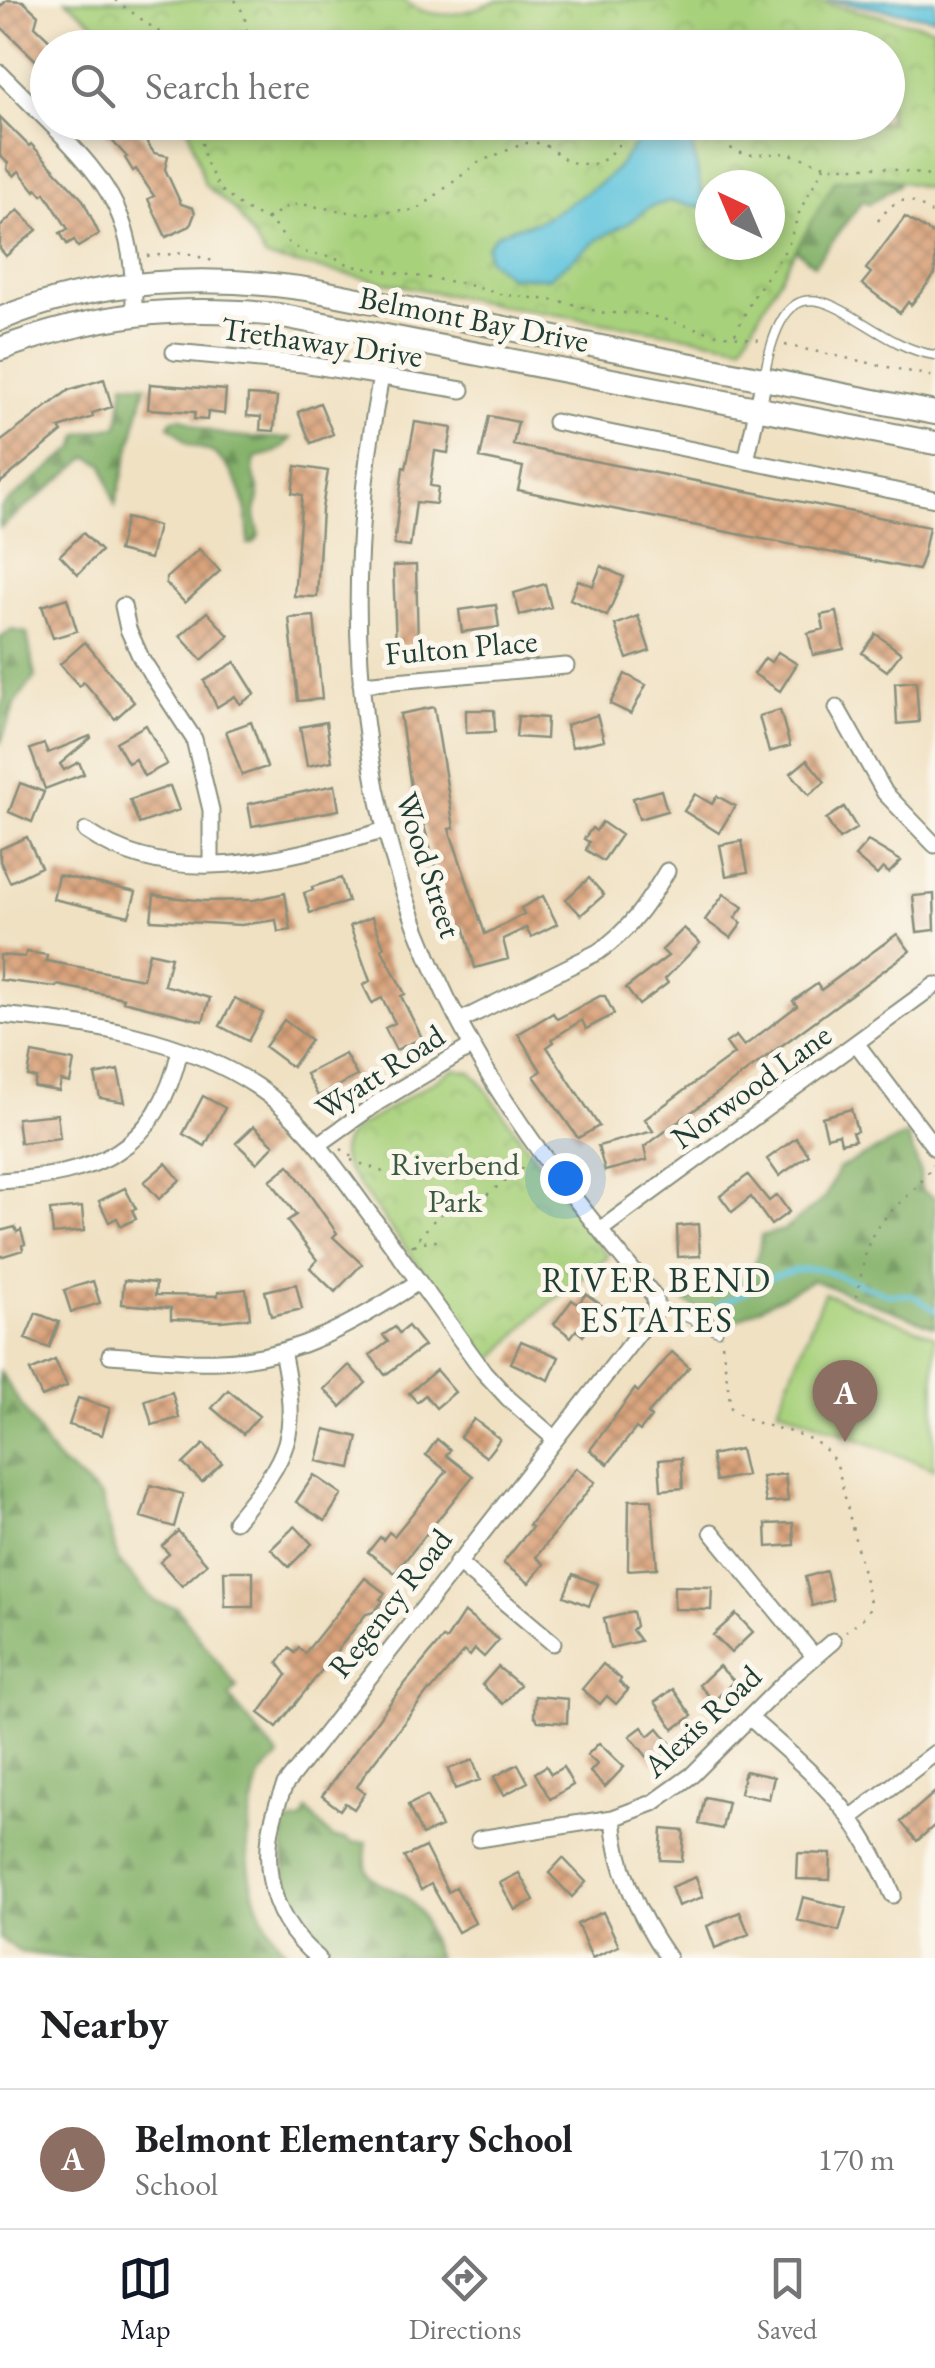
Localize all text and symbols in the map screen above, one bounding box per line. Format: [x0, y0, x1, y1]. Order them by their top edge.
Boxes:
search box [30, 30, 905, 140]
icon: search [65, 58, 120, 113]
text: Search here [145, 61, 310, 110]
north arrow [695, 170, 785, 260]
street label: Belmont Bay Drive [356, 276, 592, 362]
street label: Trethaway Drive [219, 307, 425, 377]
street label: Fulton Place [383, 619, 539, 675]
street label: Wood Street [386, 787, 472, 943]
street label: Wyatt Road [307, 1014, 453, 1129]
street label: Norwood Lane [663, 1014, 839, 1158]
park label: Riverbend Park [390, 1143, 520, 1222]
your location [540, 1153, 591, 1204]
district label: RIVER BEND ESTATES [541, 1257, 773, 1342]
pin: A [812, 1360, 878, 1442]
street label: Regency Road [319, 1519, 462, 1686]
street label: Alexis Road [633, 1655, 771, 1787]
text: Nearby [40, 1996, 169, 2051]
text: Belmont Elementary School [135, 2114, 573, 2163]
text: A [61, 2138, 84, 2180]
text: 170 m [818, 2138, 895, 2180]
text: School [135, 2163, 218, 2205]
tab: Map [118, 2251, 173, 2347]
tab: Directions [409, 2251, 521, 2347]
tab: Saved [757, 2251, 817, 2347]

